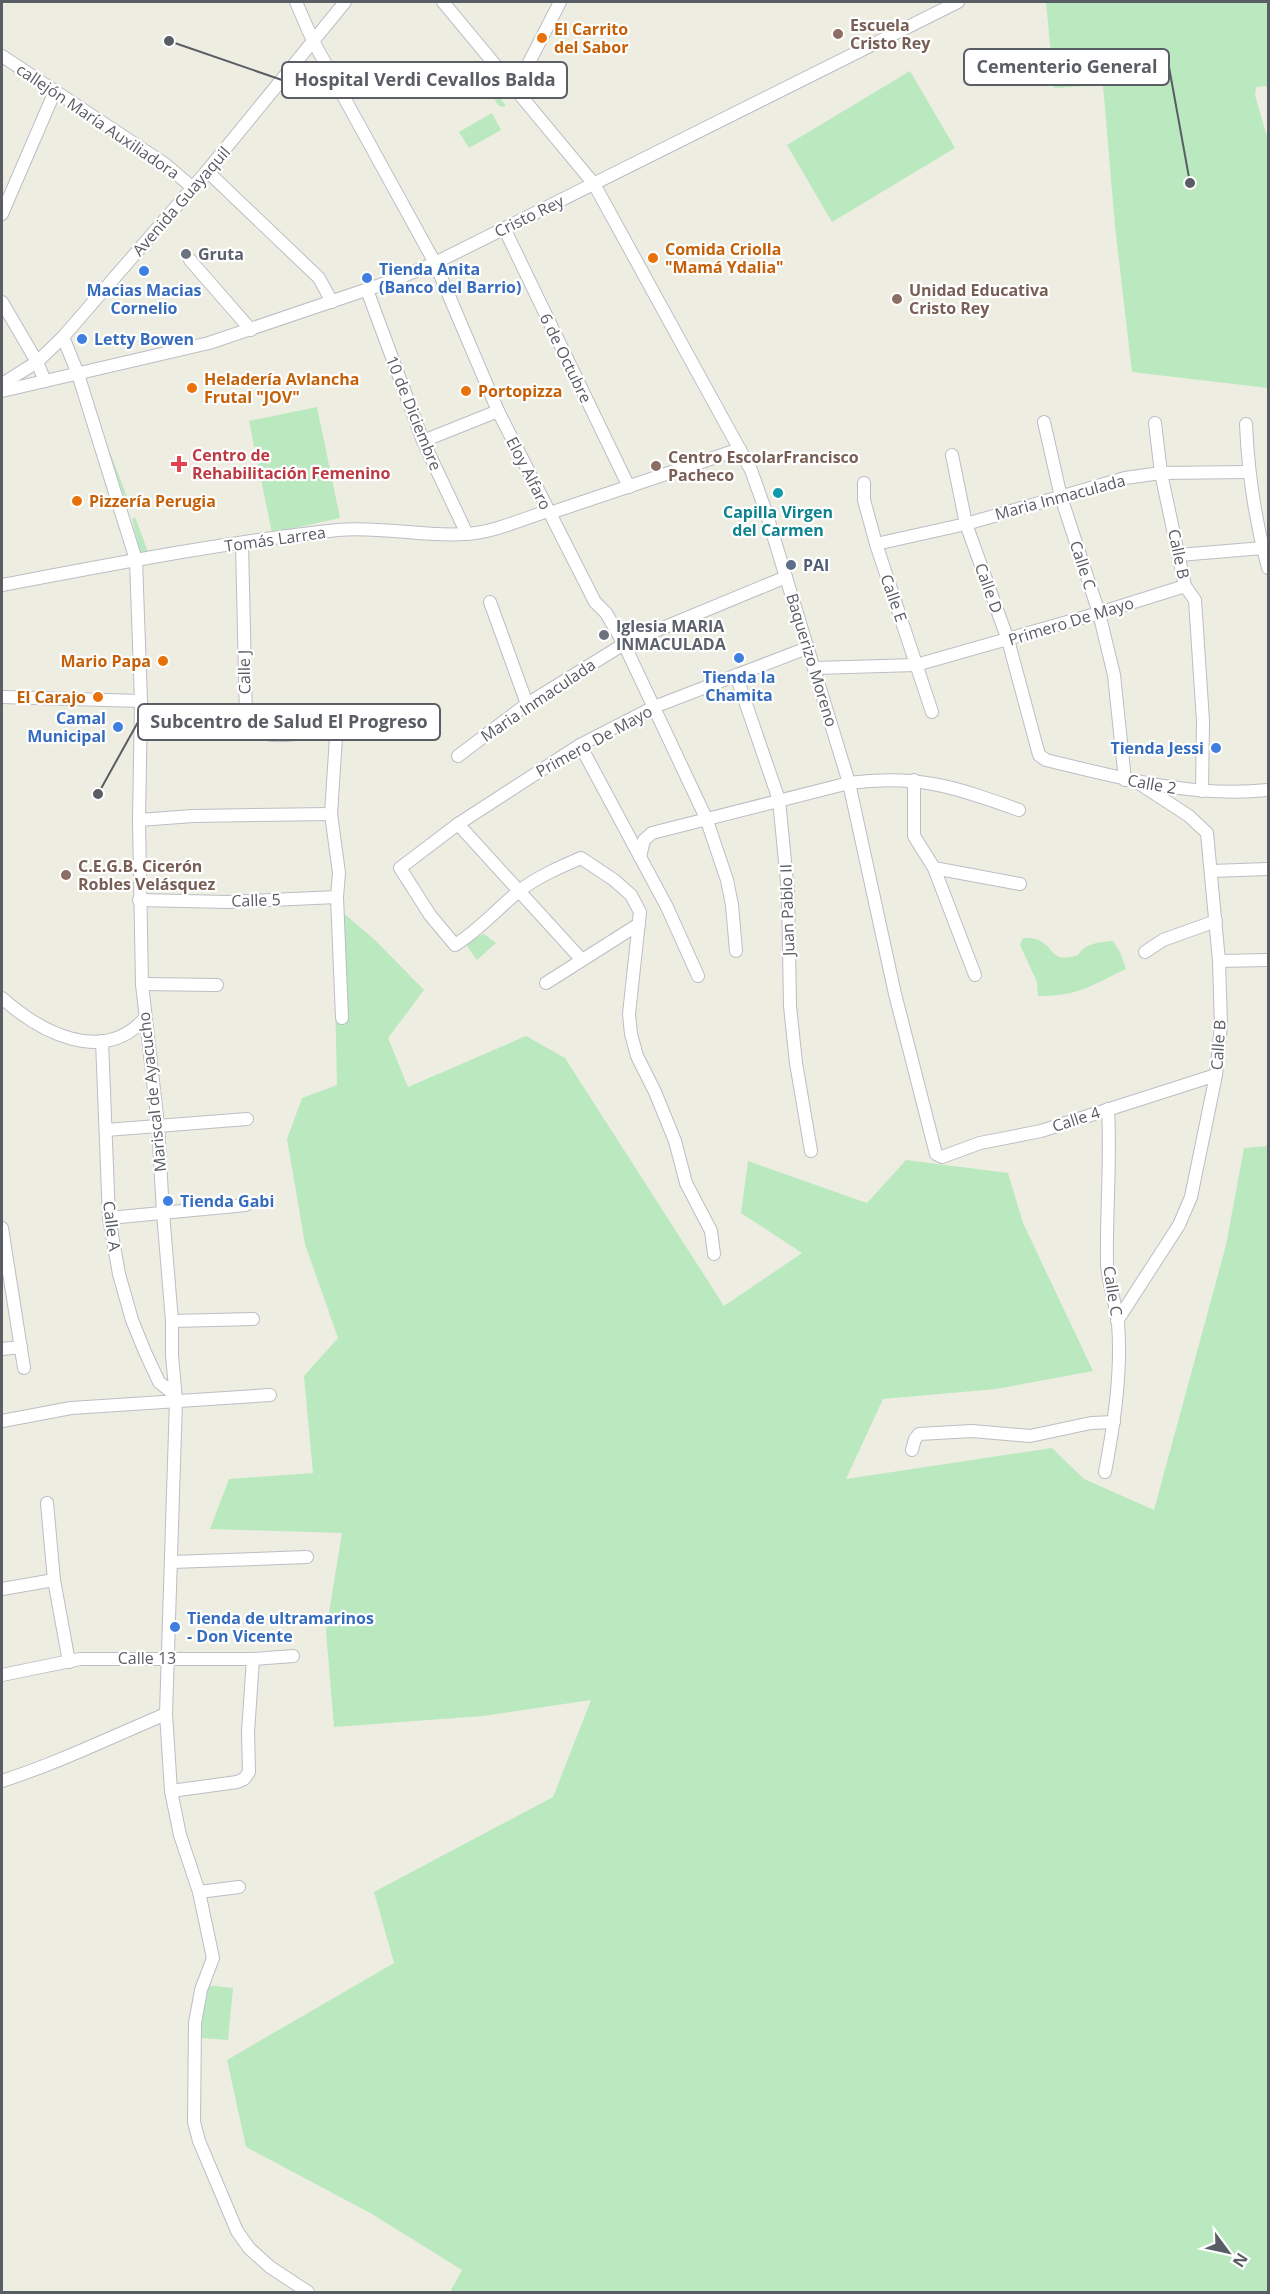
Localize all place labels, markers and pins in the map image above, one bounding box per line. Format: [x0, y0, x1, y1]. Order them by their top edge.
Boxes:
place label: Escuela Cristo Rey [850, 14, 931, 54]
place label: El Carrito del Sabor [554, 18, 628, 58]
marker: Escuela Cristo Rey [831, 27, 845, 41]
marker: El Carrito del Sabor [535, 31, 549, 45]
callout: Cementerio General [964, 49, 1169, 85]
callout: Hospital Verdi Cevallos Balda [282, 62, 567, 98]
place label: Comida Criolla "Mamá Ydalia" [665, 238, 784, 278]
place label: Gruta [198, 243, 244, 265]
marker: Gruta [179, 247, 193, 261]
marker: Comida Criolla "Mamá Ydalia" [646, 251, 660, 265]
place label: Tienda Anita (Banco del Barrio) [379, 258, 521, 298]
marker: Macias Macias Cornelio [137, 264, 151, 278]
marker: Tienda Anita (Banco del Barrio) [360, 271, 374, 285]
place label: Macias Macias Cornelio [86, 279, 202, 319]
place label: Unidad Educativa Cristo Rey [909, 279, 1049, 319]
marker: Unidad Educativa Cristo Rey [890, 292, 904, 306]
place label: Letty Bowen [94, 328, 194, 350]
marker: Letty Bowen [75, 332, 89, 346]
place label: Heladería Avlancha Frutal "JOV" [204, 368, 359, 408]
place label: Portopizza [478, 380, 562, 402]
marker: Heladería Avlancha Frutal "JOV" [185, 381, 199, 395]
marker: Portopizza [459, 384, 473, 398]
place label: Centro de Rehabilitación Femenino [192, 444, 391, 484]
place label: Centro EscolarFrancisco Pacheco [668, 446, 859, 486]
marker: Centro de Rehabilitación Femenino [170, 455, 188, 473]
marker: Centro EscolarFrancisco Pacheco [649, 459, 663, 473]
marker: Capilla Virgen del Carmen [771, 486, 785, 500]
place label: Pizzería Perugia [89, 490, 216, 512]
marker: Pizzería Perugia [70, 494, 84, 508]
place label: Capilla Virgen del Carmen [723, 501, 833, 541]
place label: PAI [803, 554, 829, 576]
marker: PAI [784, 558, 798, 572]
place label: Iglesia MARIA INMACULADA [616, 615, 727, 655]
marker: Iglesia MARIA INMACULADA [597, 628, 611, 642]
place label: Mario Papa [61, 650, 151, 672]
marker: Tienda la Chamita [732, 651, 746, 665]
marker: Mario Papa [156, 654, 170, 668]
place label: Tienda la Chamita [703, 666, 775, 706]
place label: El Carajo [16, 686, 86, 708]
marker: El Carajo [91, 690, 105, 704]
callout: Subcentro de Salud El Progreso [138, 704, 440, 740]
place label: Camal Municipal [27, 707, 106, 747]
marker: Camal Municipal [111, 720, 125, 734]
place label: Tienda Jessi [1110, 737, 1204, 759]
marker: Tienda Jessi [1209, 741, 1223, 755]
place label: C.E.G.B. Cicerón Robles Velásquez [78, 855, 215, 895]
marker: C.E.G.B. Cicerón Robles Velásquez [59, 868, 73, 882]
place label: Tienda Gabi [180, 1190, 274, 1212]
marker: Tienda Gabi [161, 1194, 175, 1208]
place label: Tienda de ultramarinos - Don Vicente [187, 1607, 374, 1647]
marker: Tienda de ultramarinos - Don Vicente [168, 1620, 182, 1634]

